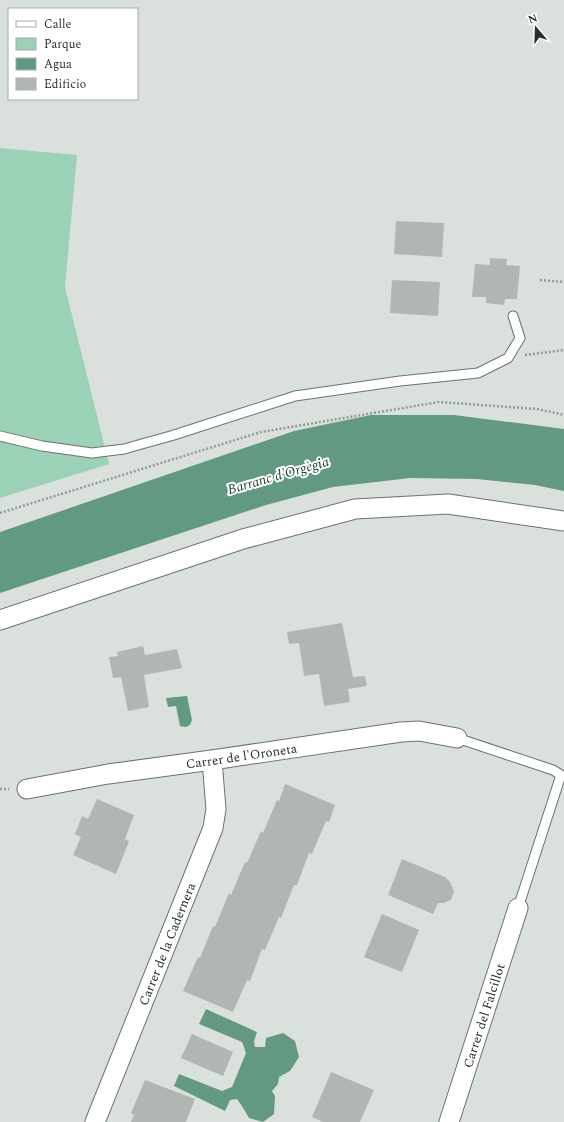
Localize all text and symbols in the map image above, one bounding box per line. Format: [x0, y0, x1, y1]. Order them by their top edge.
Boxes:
legend [8, 8, 138, 100]
north arrow [516, 8, 556, 48]
text: N [526, 10, 540, 29]
text: Calle [44, 15, 72, 34]
text: Parque [44, 35, 81, 54]
text: Agua [44, 55, 72, 74]
text: Edificio [44, 75, 86, 94]
water label: Barranc d'Orgègia [225, 451, 331, 500]
street label: Carrer de l'Oroneta [185, 738, 299, 774]
street label: Carrer de la Cadernera [134, 879, 201, 1009]
street label: Carrer del Falcillot [458, 960, 511, 1071]

